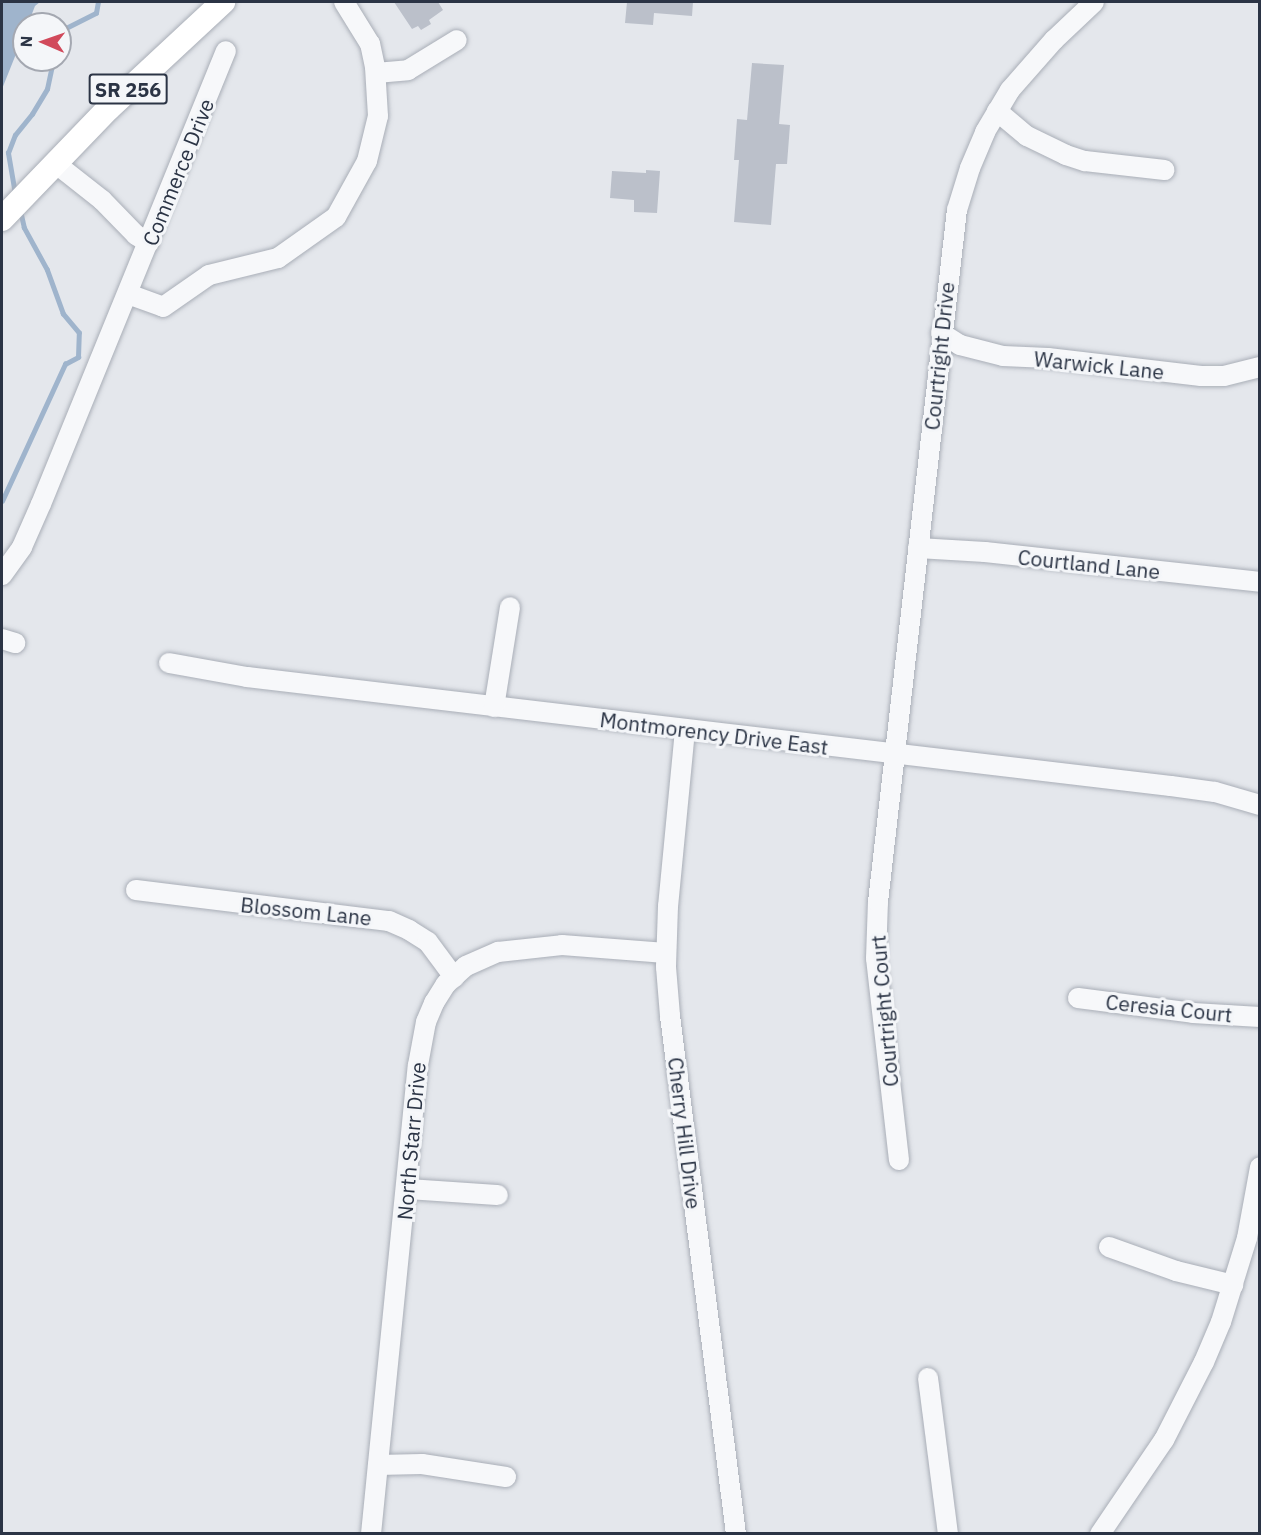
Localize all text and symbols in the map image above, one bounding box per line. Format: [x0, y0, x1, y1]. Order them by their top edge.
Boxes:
north arrow [12, 12, 72, 72]
text: N [16, 35, 36, 48]
road number: SR 256 [88, 72, 168, 106]
street label: Commerce Drive [137, 95, 219, 249]
street label: Courtright Drive [919, 281, 959, 431]
street label: Warwick Lane [1033, 346, 1165, 384]
street label: Courtland Lane [1017, 544, 1161, 584]
street label: Montmorency Drive East [598, 706, 830, 760]
street label: Blossom Lane [239, 892, 373, 930]
street label: Courtright Court [865, 934, 903, 1088]
street label: Ceresia Court [1104, 989, 1234, 1027]
street label: Cherry Hill Drive [663, 1056, 707, 1210]
street label: North Starr Drive [392, 1061, 430, 1221]

